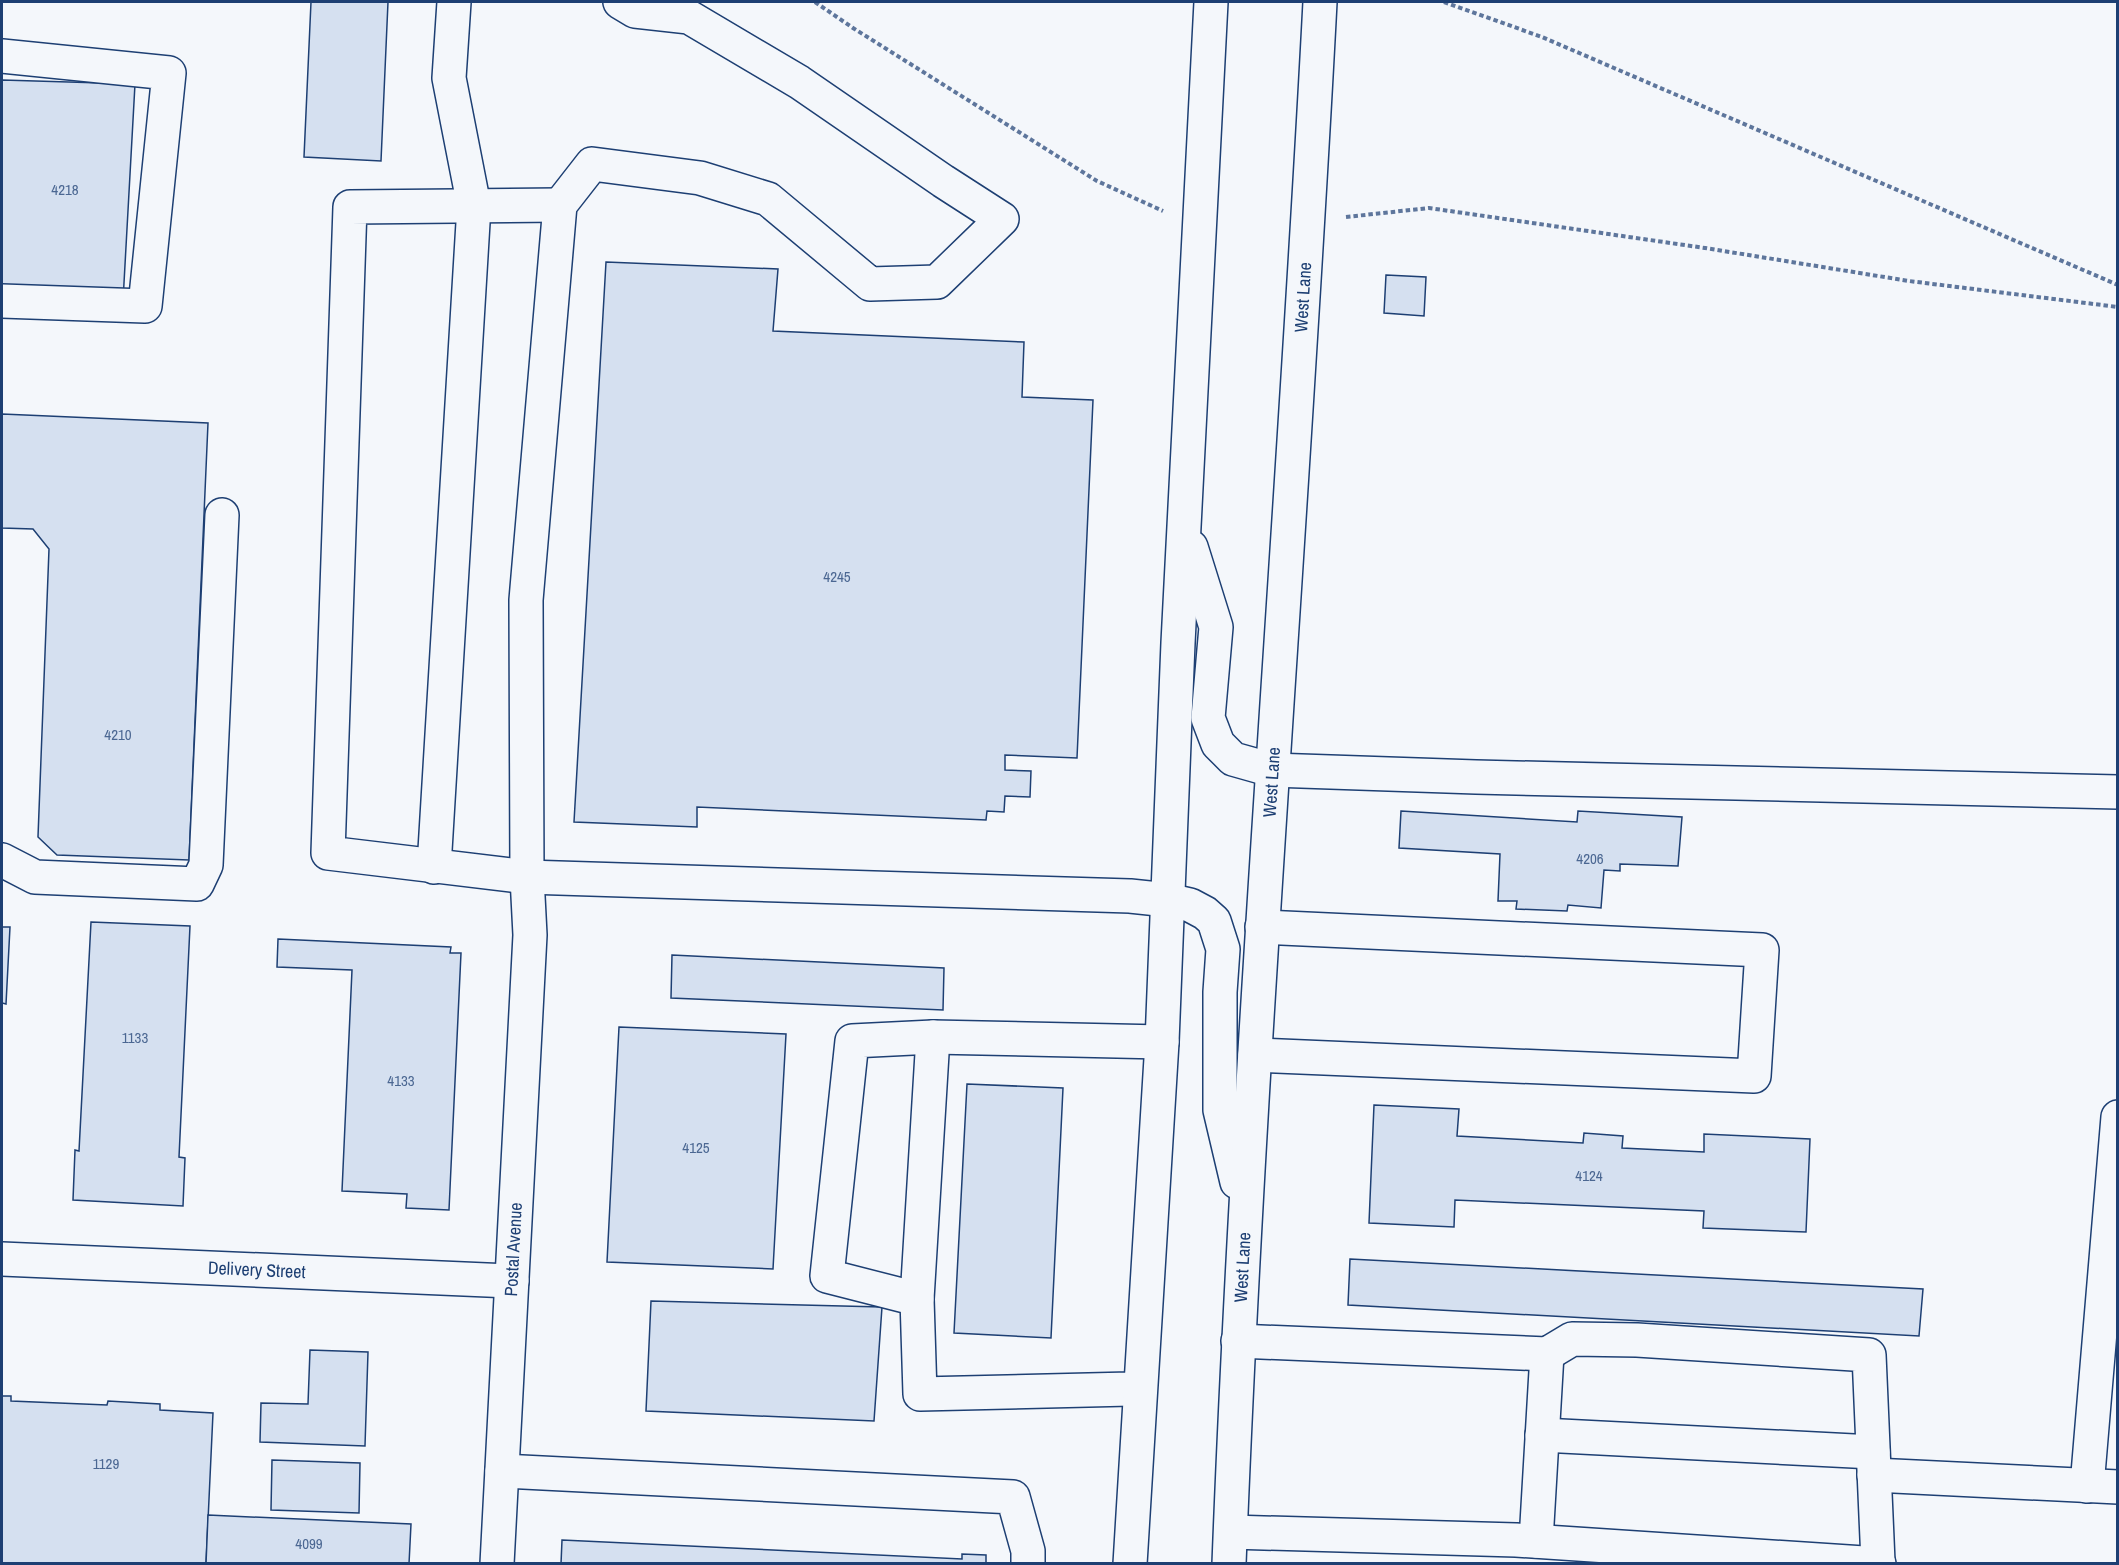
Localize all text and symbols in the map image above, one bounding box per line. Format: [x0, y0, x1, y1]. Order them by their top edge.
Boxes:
house number: 4218 [51, 179, 79, 200]
street label: West Lane [1288, 261, 1317, 333]
house number: 4245 [823, 566, 851, 587]
house number: 4210 [104, 724, 132, 745]
street label: West Lane [1257, 746, 1286, 818]
house number: 4206 [1576, 848, 1604, 869]
house number: 1133 [122, 1027, 148, 1048]
house number: 4133 [387, 1070, 415, 1091]
house number: 4125 [682, 1137, 710, 1158]
house number: 4124 [1575, 1165, 1603, 1186]
street label: Postal Avenue [498, 1202, 528, 1297]
street label: West Lane [1228, 1231, 1257, 1303]
street label: Delivery Street [207, 1255, 306, 1284]
house number: 1129 [93, 1453, 119, 1474]
house number: 4099 [295, 1533, 323, 1554]

